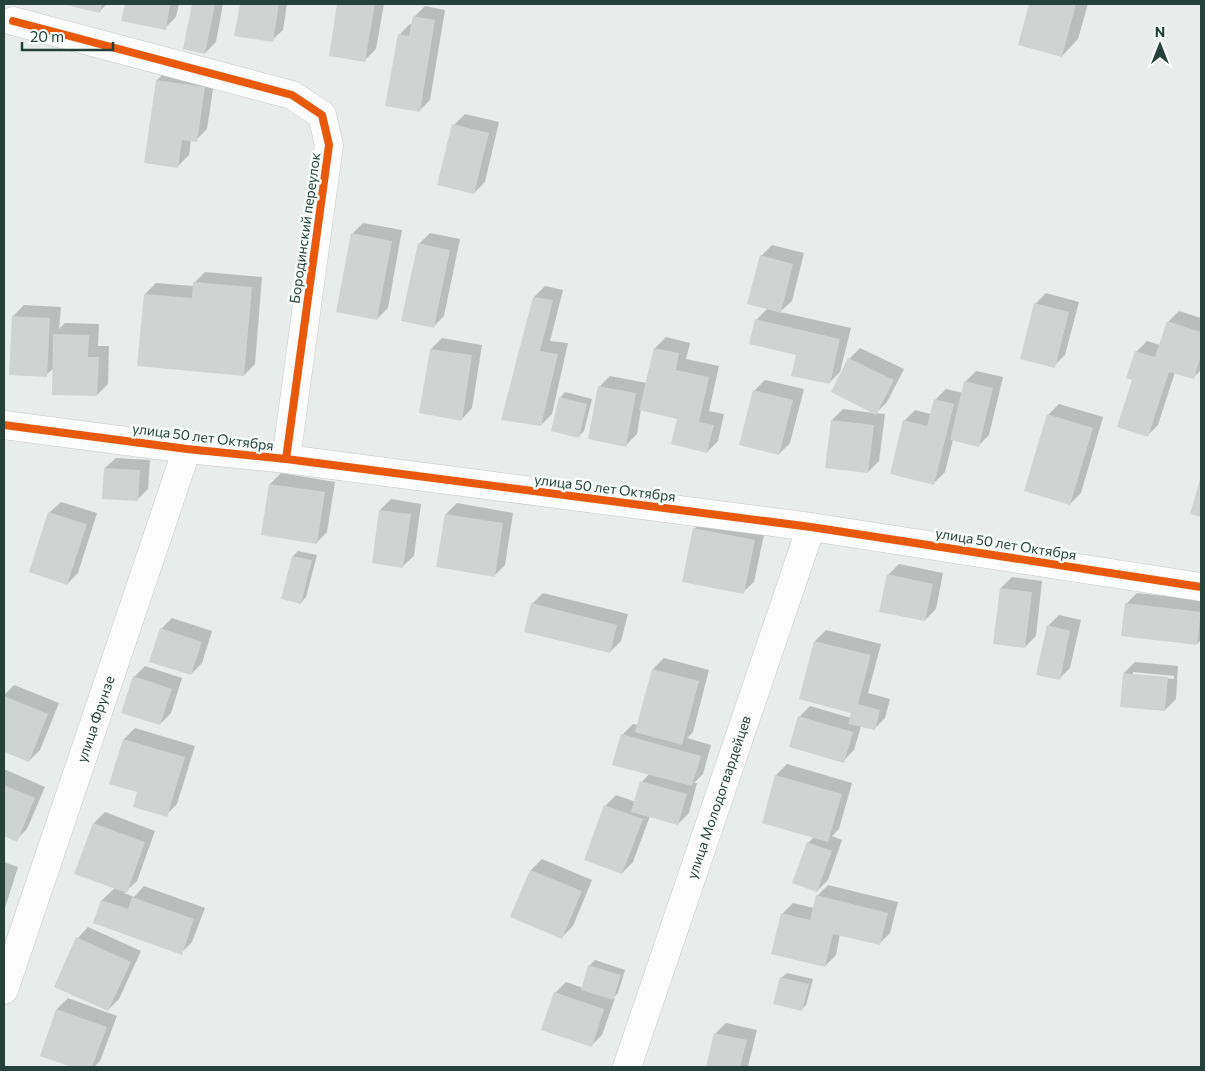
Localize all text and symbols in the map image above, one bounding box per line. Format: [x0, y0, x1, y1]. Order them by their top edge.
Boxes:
scale bar [22, 20, 114, 52]
north arrow [1135, 20, 1185, 70]
text: N [1155, 23, 1165, 40]
text: 20 m [30, 27, 64, 45]
street label: Бородинский переулок [285, 151, 324, 305]
street label: улица 50 лет Октября [131, 419, 275, 454]
street label: улица 50 лет Октября [533, 470, 677, 505]
street label: улица 50 лет Октября [934, 524, 1078, 563]
street label: улица Фрунзе [73, 673, 118, 764]
street label: улица Молодогвардейцев [683, 713, 754, 881]

